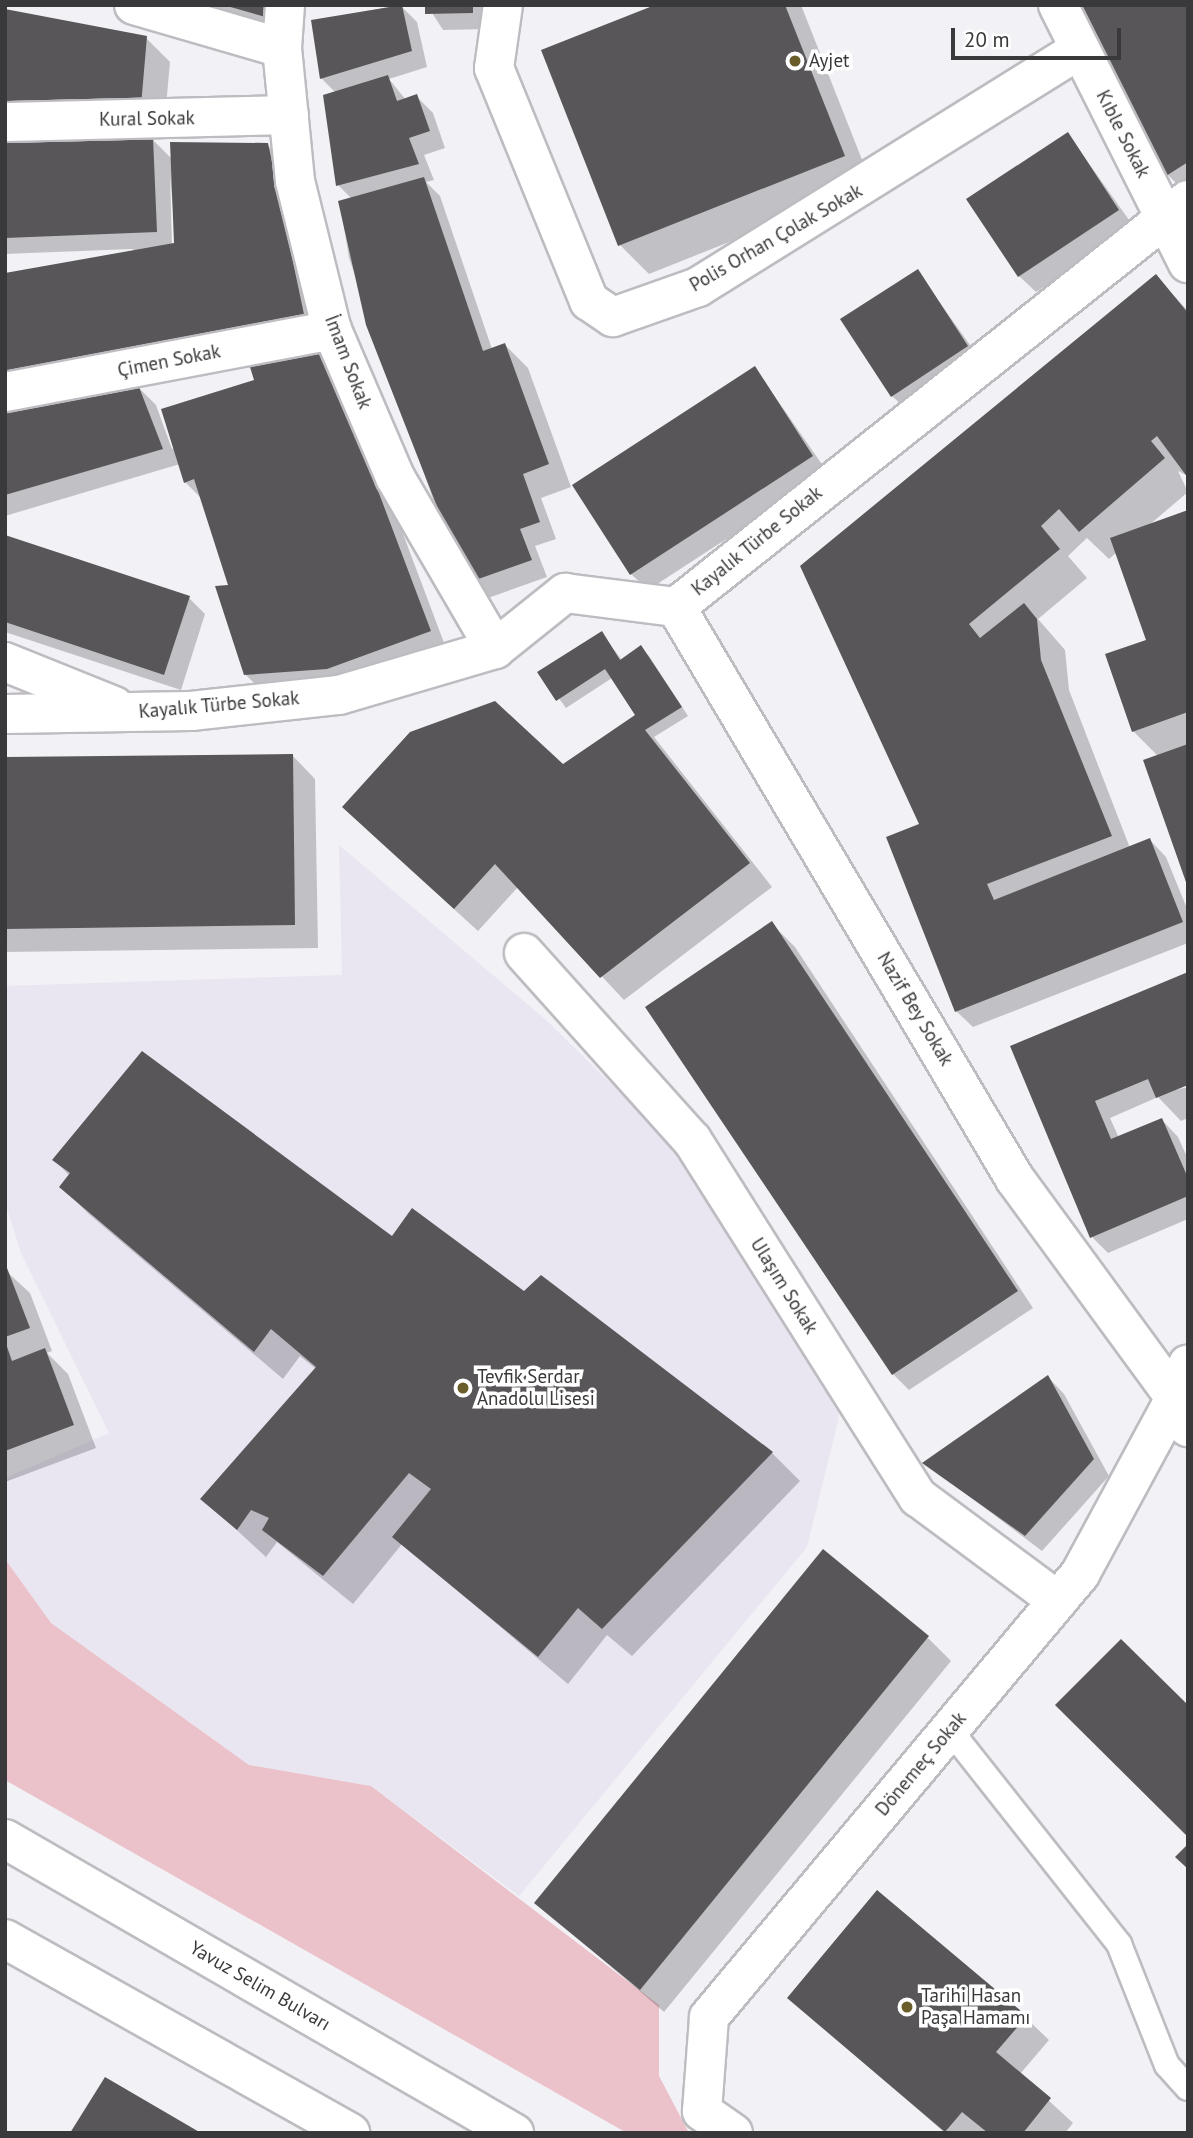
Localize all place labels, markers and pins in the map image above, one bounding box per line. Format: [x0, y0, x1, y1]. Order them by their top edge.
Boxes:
place label: Ayjet [809, 50, 849, 72]
marker: Ayjet [787, 53, 803, 69]
place label: Tevfik Serdar Anadolu Lisesi [477, 1366, 595, 1410]
marker: Tevfik Serdar Anadolu Lisesi [455, 1380, 471, 1396]
place label: Tarihi Hasan Paşa Hamamı [921, 1985, 1030, 2029]
marker: Tarihi Hasan Paşa Hamamı [899, 1999, 915, 2015]

